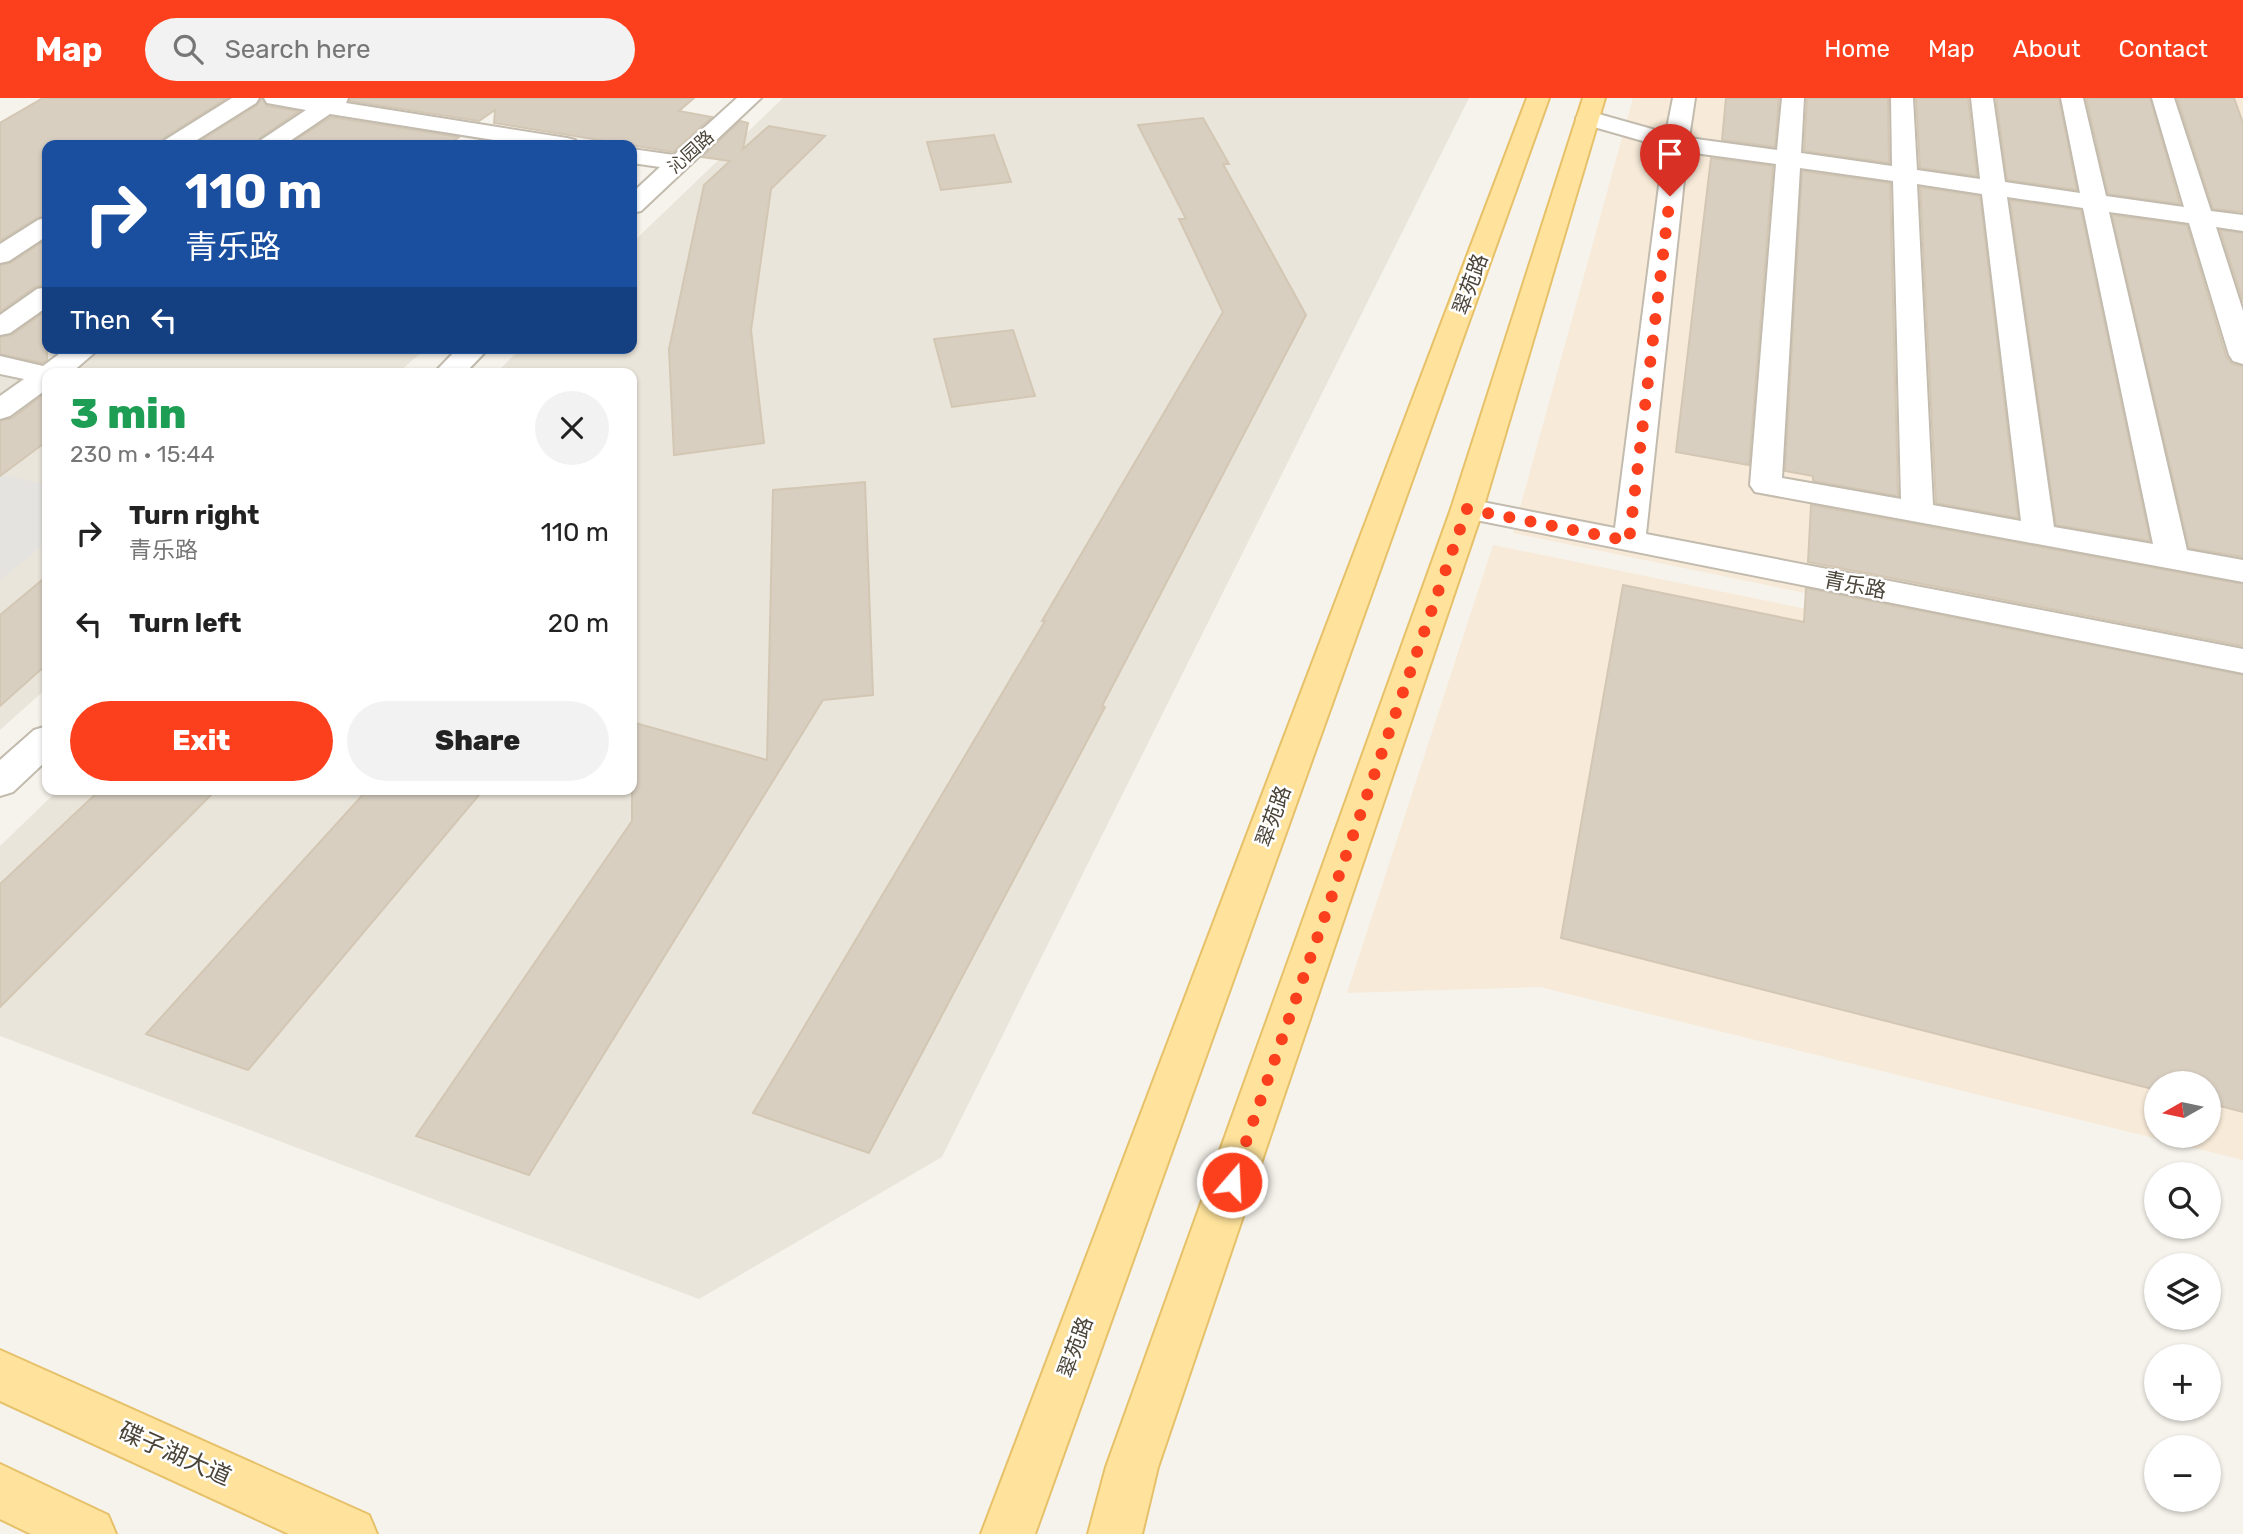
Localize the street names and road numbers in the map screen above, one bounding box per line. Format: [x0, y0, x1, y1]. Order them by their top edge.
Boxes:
street label: 沁园路 [664, 126, 718, 178]
street label: 翠苑路 [1447, 250, 1493, 318]
street label: 青乐路 [1822, 567, 1888, 603]
street label: 翠苑路 [1250, 782, 1296, 850]
street label: 翠苑路 [1052, 1313, 1098, 1381]
street label: 碟子湖大道 [114, 1417, 236, 1491]

